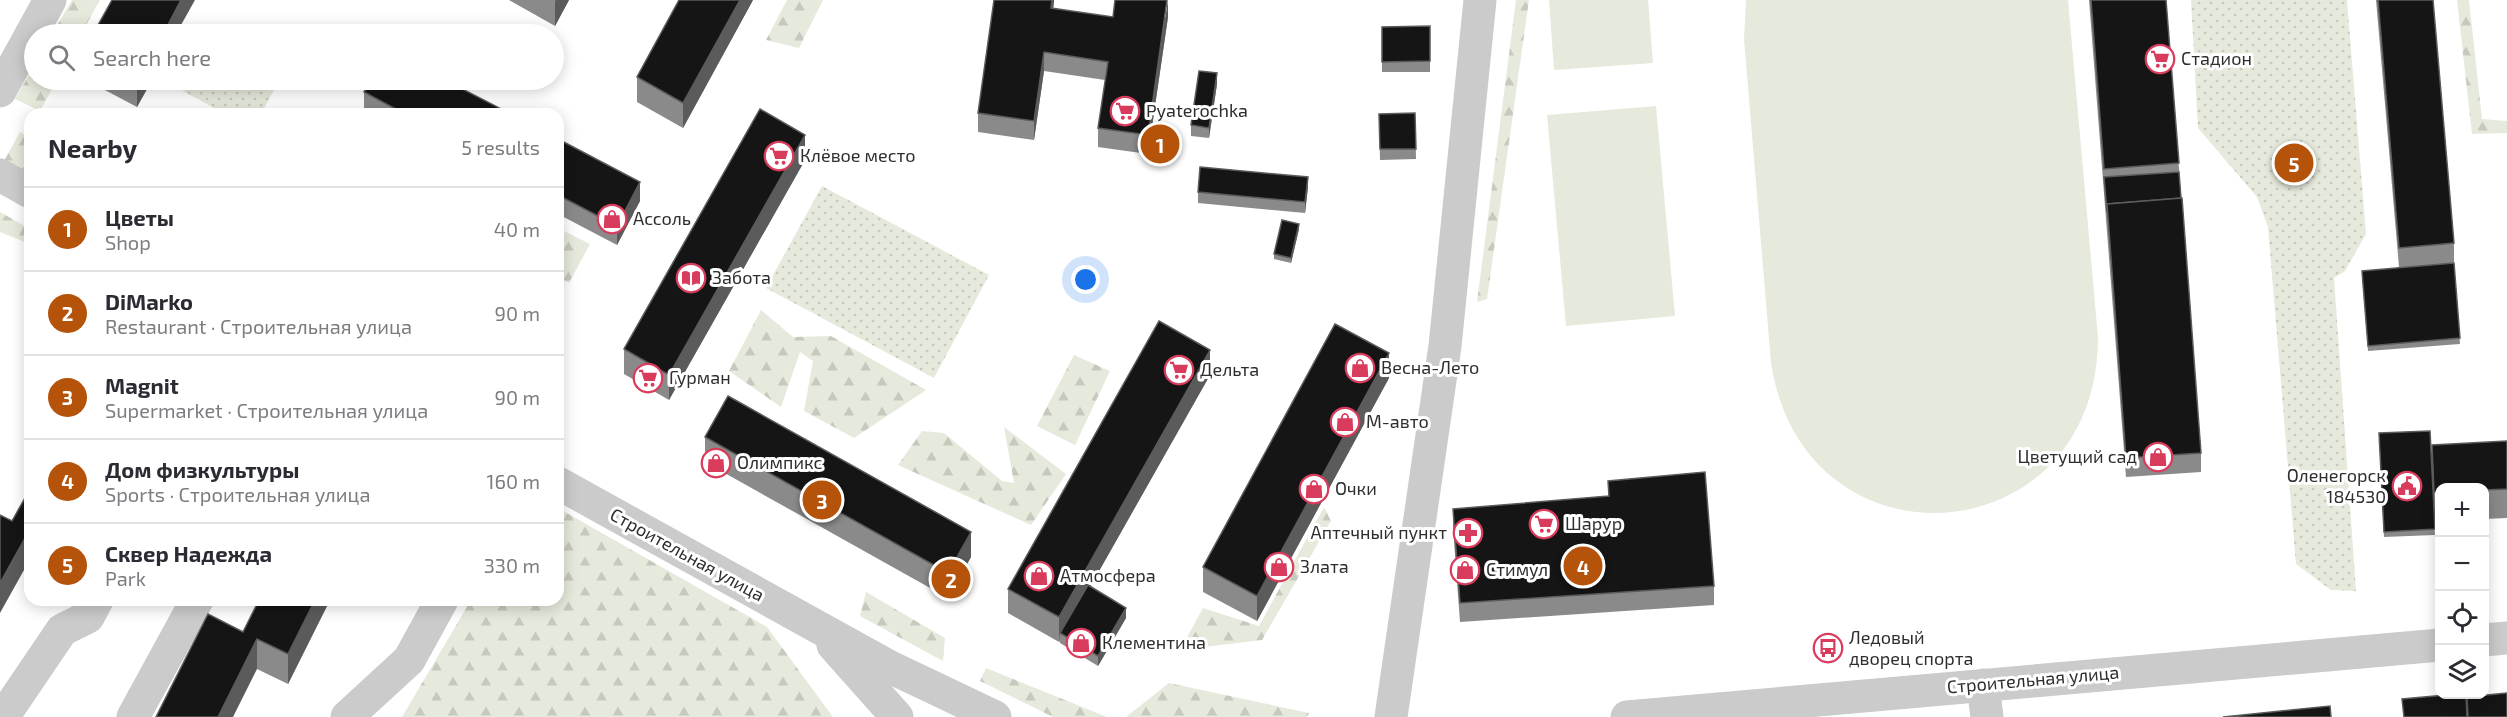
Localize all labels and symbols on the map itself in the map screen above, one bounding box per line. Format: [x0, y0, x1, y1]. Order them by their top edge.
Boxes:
supermarket icon: Стадион [2144, 43, 2176, 75]
place label: Стадион [2181, 47, 2252, 69]
supermarket icon: Pyaterochka [1109, 95, 1141, 127]
place label: Pyaterochka [1146, 99, 1248, 121]
pin: 1 [1140, 122, 1180, 166]
supermarket icon: Клёвое место [763, 140, 795, 172]
pin: 5 [2274, 140, 2314, 186]
place label: Клёвое место [800, 144, 916, 166]
shop icon: Ассоль [596, 203, 628, 235]
place label: Ассоль [633, 207, 691, 229]
library icon: Забота [675, 262, 707, 294]
your location [1071, 265, 1100, 294]
place label: Забота [712, 266, 771, 288]
shop icon: Весна-Лето [1344, 352, 1376, 384]
supermarket icon: Дельта [1163, 354, 1195, 386]
place label: Весна-Лето [1381, 356, 1479, 378]
place label: Дельта [1200, 358, 1259, 380]
supermarket icon: Гурман [632, 362, 664, 394]
place label: Гурман [669, 366, 731, 388]
shop icon: М-авто [1329, 406, 1361, 438]
place label: М-авто [1366, 410, 1429, 432]
shop icon: Цветущий сад [2142, 441, 2174, 473]
place label: Цветущий сад [2017, 445, 2137, 467]
shop icon: Олимпикс [700, 447, 732, 479]
place label: Олимпикс [737, 451, 823, 473]
place label: Оленегорск 184530 [2287, 464, 2386, 507]
public building icon: Оленегорск 184530 [2391, 470, 2423, 502]
shop icon: Очки [1298, 473, 1330, 505]
place label: Очки [1335, 477, 1377, 499]
pin: 3 [802, 478, 842, 522]
street label: Строительная улица [607, 503, 768, 606]
supermarket icon: Шарур [1528, 508, 1560, 540]
place label: Шарур [1565, 512, 1622, 534]
pharmacy icon: Аптечный пункт [1452, 517, 1484, 549]
place label: Аптечный пункт [1311, 521, 1447, 543]
pin: 4 [1564, 544, 1602, 588]
shop icon: Злата [1263, 551, 1295, 583]
shop icon: Стимул [1449, 554, 1481, 586]
place label: Злата [1300, 555, 1349, 577]
pin: 2 [932, 556, 970, 602]
place label: Стимул [1486, 558, 1548, 580]
shop icon: Атмосфера [1023, 560, 1055, 592]
place label: Атмосфера [1060, 564, 1156, 586]
place label: Ледовый дворец спорта [1849, 626, 1973, 669]
shop icon: Клементина [1065, 627, 1097, 659]
place label: Клементина [1102, 631, 1206, 653]
bus stop icon: Ледовый дворец спорта [1812, 632, 1844, 664]
street label: Строительная улица [1946, 661, 2120, 697]

